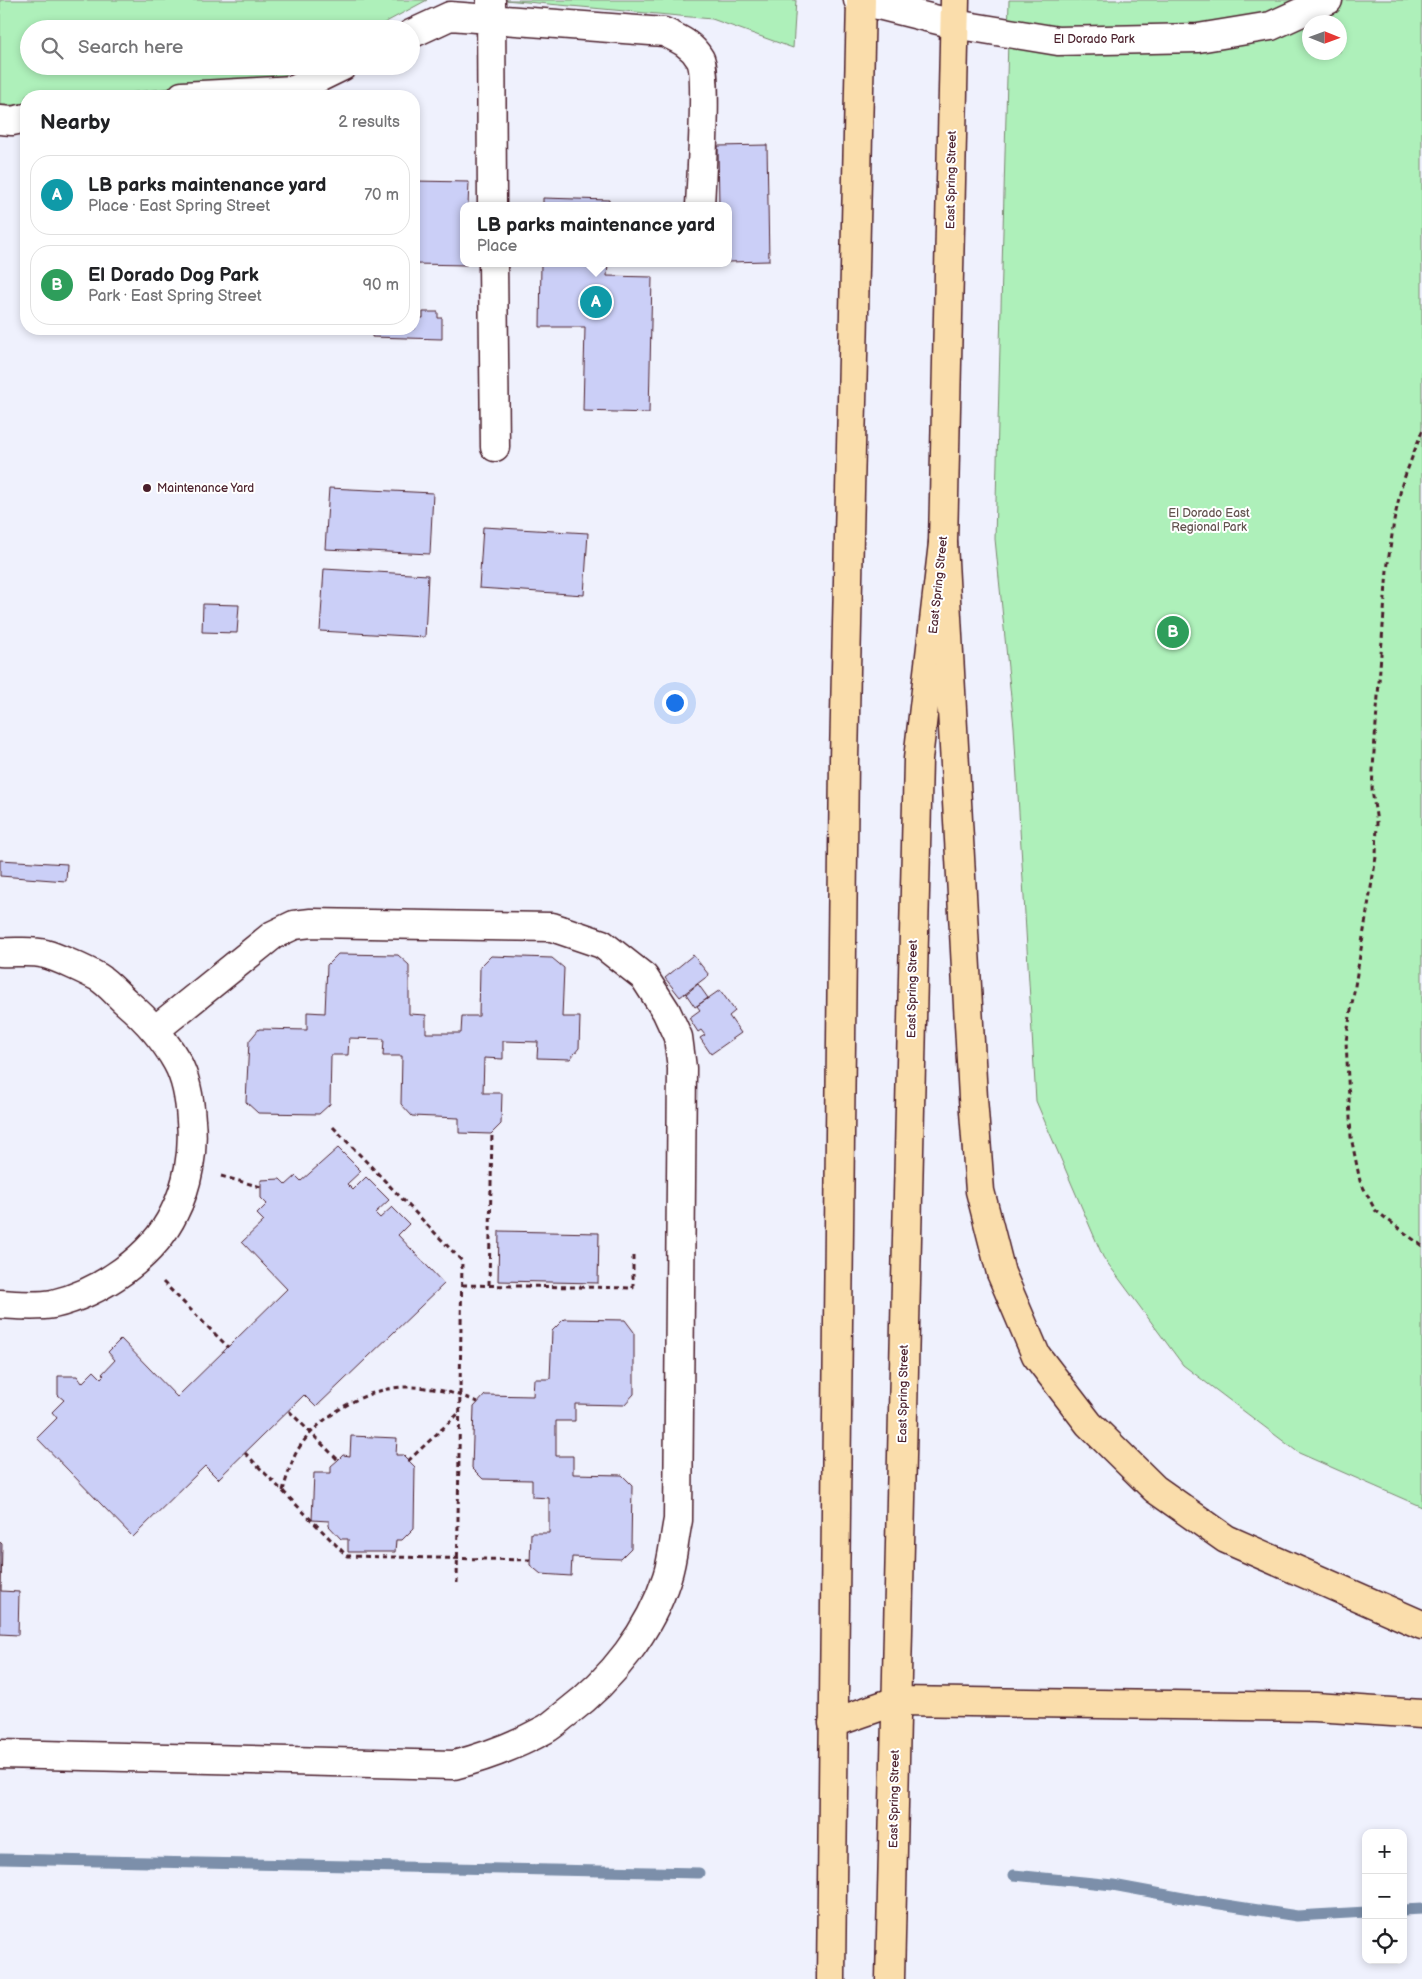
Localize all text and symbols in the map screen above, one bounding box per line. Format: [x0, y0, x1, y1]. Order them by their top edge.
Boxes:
north arrow [1302, 15, 1347, 60]
search box [20, 20, 420, 75]
street label: El Dorado Park [1053, 32, 1135, 47]
icon: search [38, 34, 66, 62]
text: Search here [78, 36, 183, 59]
text: Nearby [40, 110, 110, 135]
text: 2 results [338, 113, 400, 132]
street label: East Spring Street [943, 130, 960, 229]
text: LB parks maintenance yard [88, 174, 326, 197]
text: A [52, 186, 62, 205]
text: 70 m [364, 186, 399, 205]
text: Place · East Spring Street [88, 197, 270, 216]
popup [460, 202, 732, 267]
text: LB parks maintenance yard [477, 214, 715, 237]
text: Place [477, 237, 517, 256]
text: El Dorado Dog Park [88, 264, 259, 287]
text: B [51, 276, 63, 295]
text: 90 m [363, 276, 399, 295]
pin: A [580, 283, 612, 321]
text: Park · East Spring Street [88, 287, 262, 306]
place label: Maintenance Yard [157, 481, 254, 496]
marker: Maintenance Yard [141, 482, 153, 494]
park label: El Dorado East Regional Park [1168, 506, 1250, 535]
street label: East Spring Street [926, 535, 951, 635]
pin: B [1157, 613, 1189, 651]
your location [662, 690, 688, 716]
street label: East Spring Street [904, 939, 921, 1038]
street label: East Spring Street [895, 1344, 912, 1443]
street label: East Spring Street [886, 1749, 903, 1848]
map controls [1362, 1829, 1407, 1964]
button: + [1362, 1829, 1407, 1874]
button: − [1362, 1874, 1407, 1919]
button: locate [1362, 1919, 1407, 1964]

